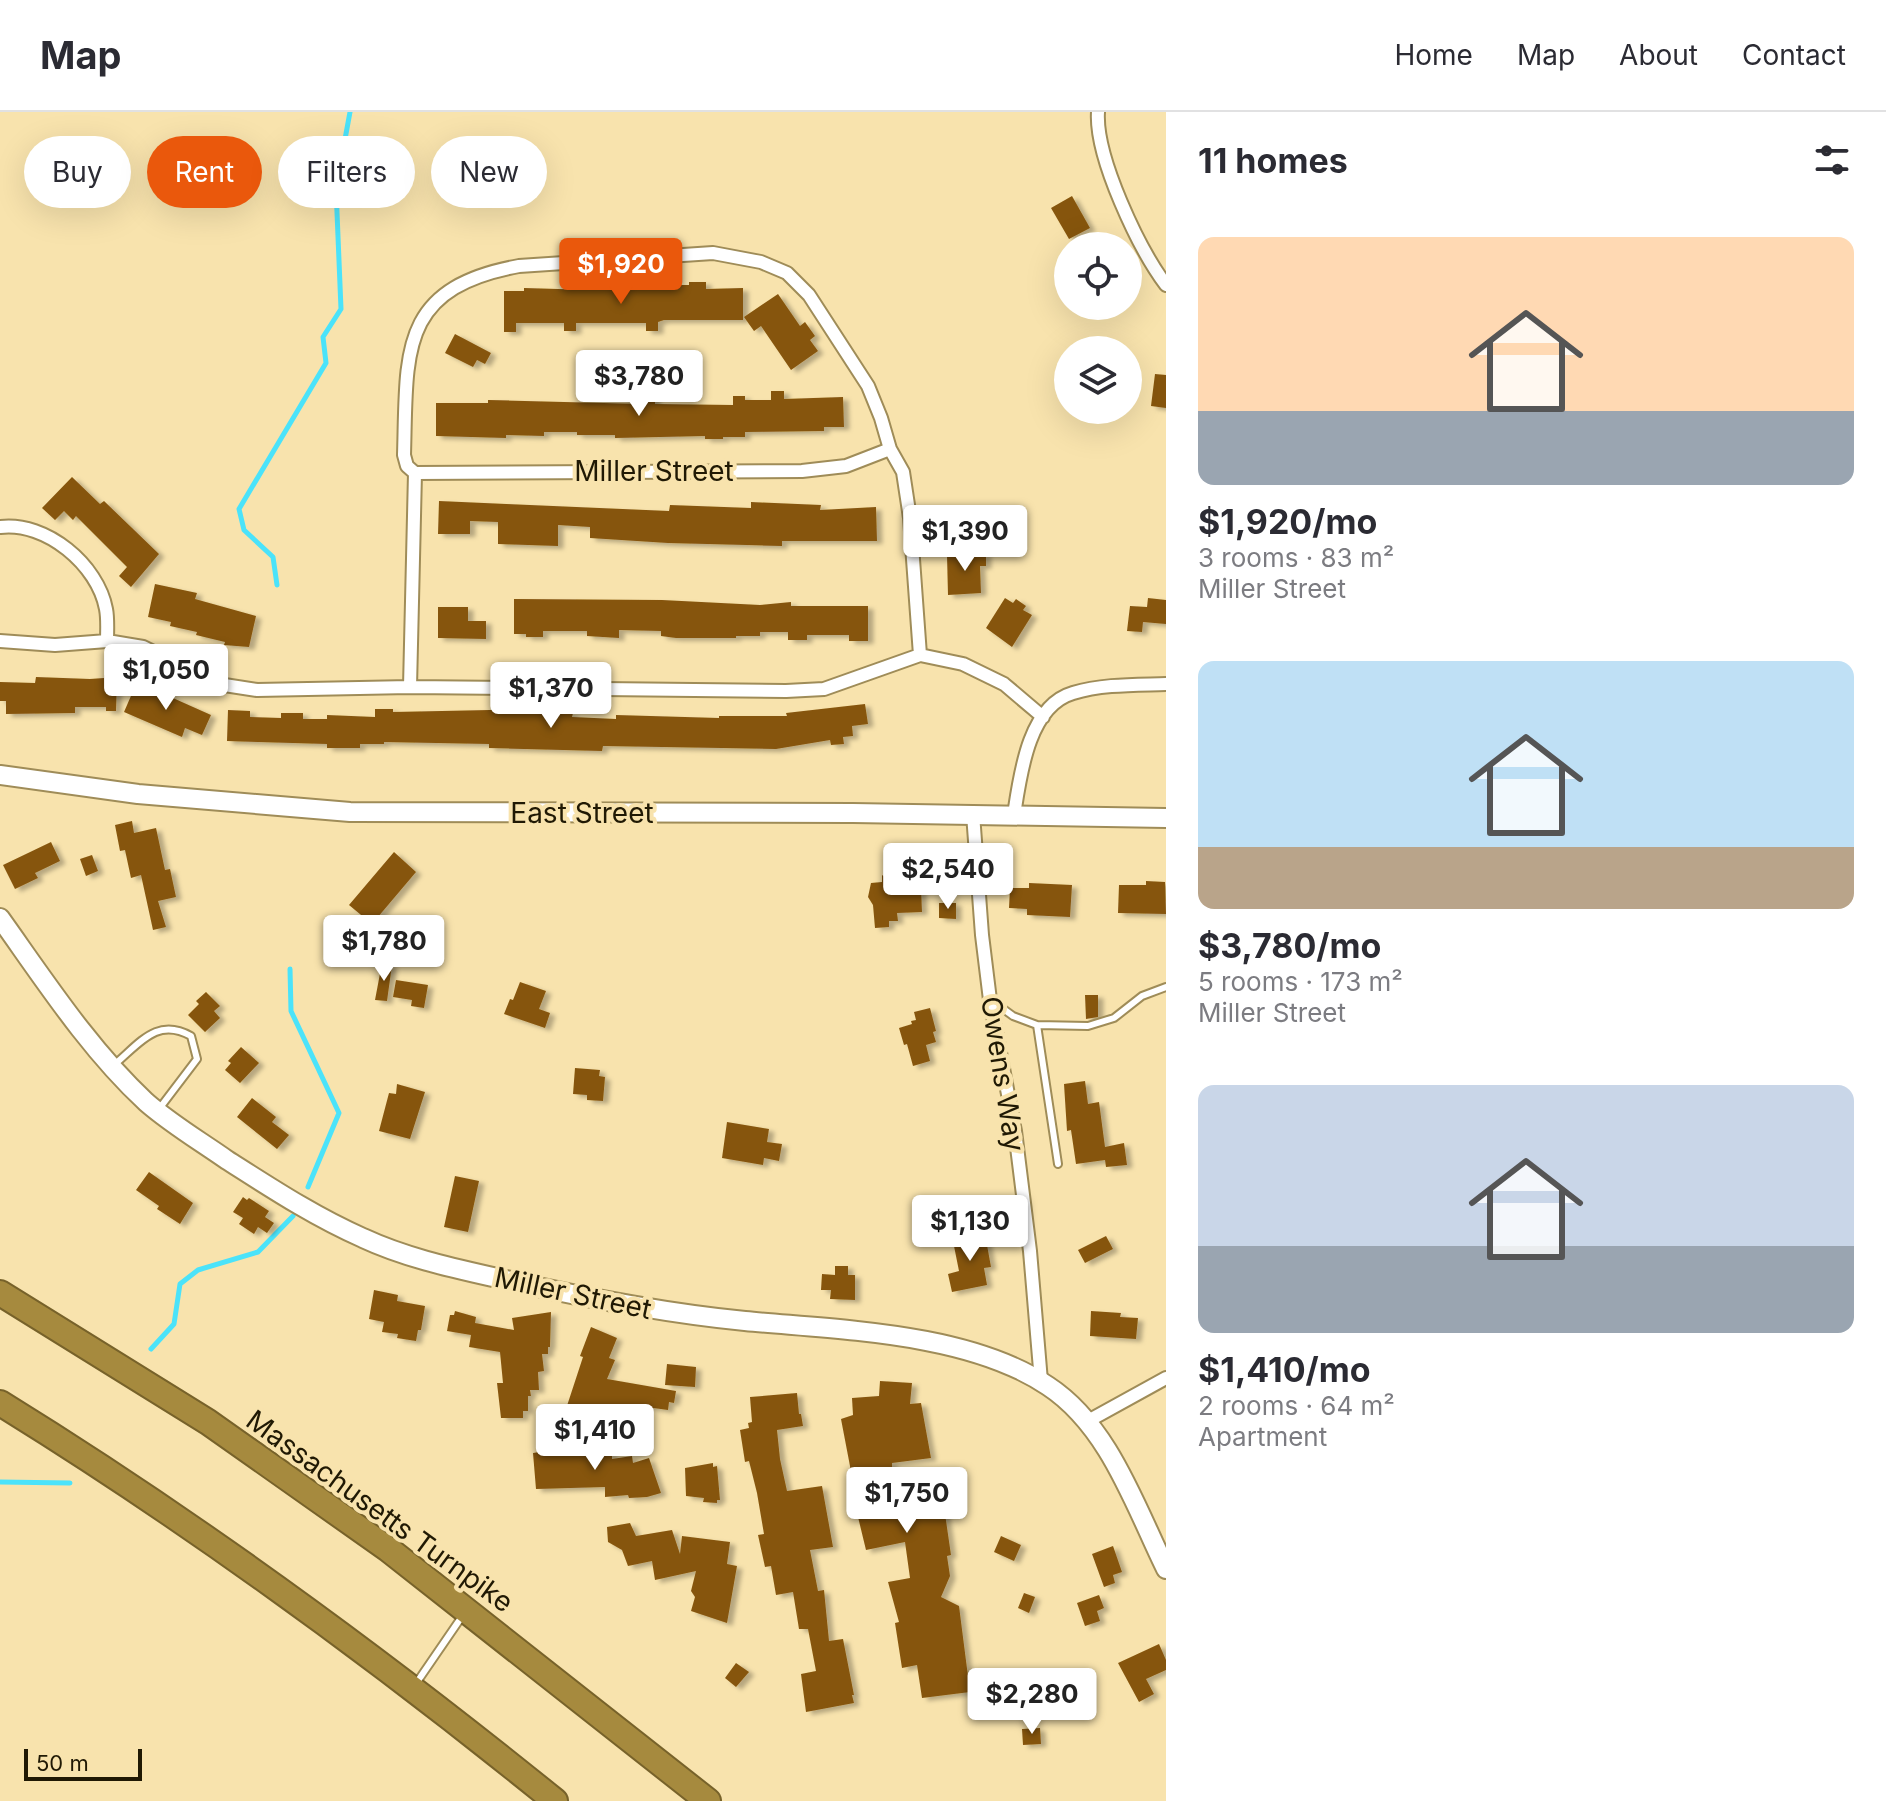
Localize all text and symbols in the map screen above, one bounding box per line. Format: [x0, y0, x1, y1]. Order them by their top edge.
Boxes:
text: Map [40, 32, 121, 78]
text: Home [1394, 38, 1473, 72]
text: Map [1517, 38, 1575, 72]
text: About [1619, 38, 1698, 72]
text: Contact [1742, 38, 1846, 72]
chip: Buy [24, 136, 131, 208]
chip: Rent [147, 136, 262, 208]
chip: Filters [278, 136, 415, 208]
chip: New [431, 136, 547, 208]
icon: filters [1810, 138, 1854, 182]
text: 11 homes [1198, 140, 1348, 181]
map controls [1054, 232, 1142, 424]
button: locate [1054, 232, 1142, 320]
pin: $1,920 [556, 238, 686, 306]
text: $1,920 [577, 248, 665, 279]
icon: home [1454, 289, 1598, 433]
button: layers [1054, 336, 1142, 424]
pin: $3,780 [574, 350, 704, 418]
text: $3,780 [594, 360, 684, 391]
street label: Miller Street [574, 454, 734, 488]
text: $1,920/mo [1198, 501, 1377, 542]
pin: $1,390 [900, 505, 1030, 573]
text: $1,390 [921, 515, 1009, 546]
text: 3 rooms · 83 m² [1198, 542, 1394, 573]
text: Miller Street [1198, 573, 1346, 604]
pin: $1,050 [101, 644, 231, 712]
text: $1,050 [122, 654, 210, 685]
pin: $1,370 [486, 662, 616, 730]
text: $1,370 [508, 672, 594, 703]
icon: home [1454, 713, 1598, 857]
street label: East Street [510, 796, 654, 830]
pin: $2,540 [883, 843, 1013, 911]
text: $2,540 [901, 853, 995, 884]
pin: $1,780 [319, 915, 449, 983]
text: $1,780 [341, 925, 427, 956]
text: $3,780/mo [1198, 925, 1381, 966]
text: 5 rooms · 173 m² [1198, 966, 1403, 997]
street label: Owens Way [974, 994, 1032, 1154]
text: Miller Street [1198, 997, 1346, 1028]
icon: home [1454, 1137, 1598, 1281]
pin: $1,130 [905, 1195, 1035, 1263]
text: $1,130 [930, 1205, 1010, 1236]
street label: Miller Street [492, 1260, 654, 1326]
text: $1,410/mo [1198, 1349, 1371, 1390]
text: 2 rooms · 64 m² [1198, 1390, 1395, 1421]
street label: Massachusetts Turnpike [240, 1403, 520, 1619]
pin: $1,410 [530, 1404, 660, 1472]
text: $1,410 [554, 1414, 636, 1445]
text: Apartment [1198, 1421, 1327, 1452]
pin: $1,750 [842, 1467, 972, 1535]
text: $1,750 [864, 1477, 950, 1508]
pin: $2,280 [967, 1668, 1097, 1736]
text: $2,280 [986, 1678, 1078, 1709]
scale bar [24, 1745, 142, 1781]
text: 50 m [36, 1750, 89, 1776]

